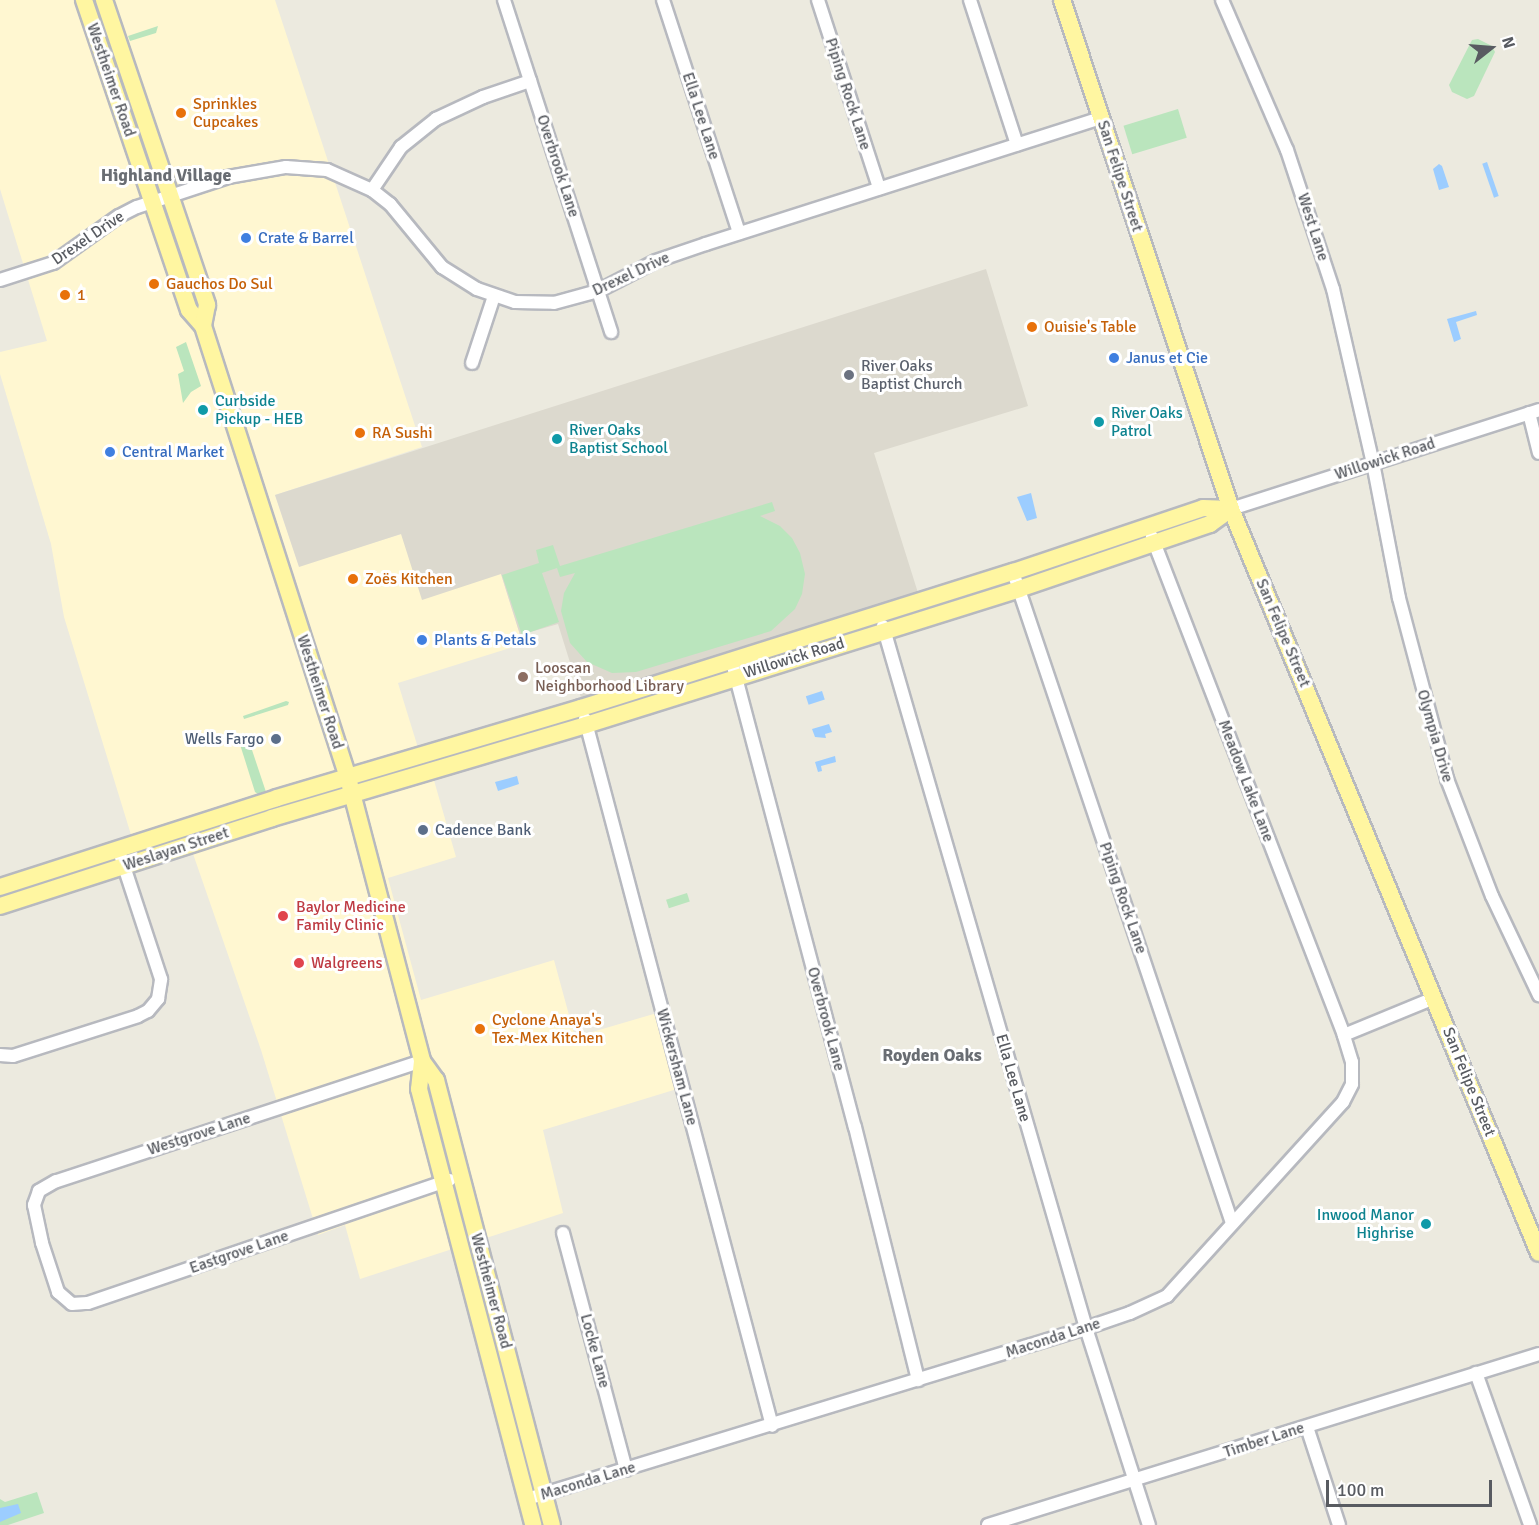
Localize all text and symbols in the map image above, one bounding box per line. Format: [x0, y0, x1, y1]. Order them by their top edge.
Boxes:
north arrow [1461, 18, 1521, 78]
street label: Westheimer Road [83, 21, 139, 139]
text: N [1497, 34, 1519, 51]
street label: Piping Rock Lane [821, 36, 875, 152]
street label: Ella Lee Lane [678, 70, 724, 162]
place label: Sprinkles Cupcakes [193, 94, 258, 132]
marker: Sprinkles Cupcakes [174, 106, 188, 120]
street label: Overbrook Lane [532, 112, 584, 220]
street label: San Felipe Street [1093, 118, 1147, 234]
district label: Highland Village [101, 164, 231, 186]
street label: West Lane [1293, 191, 1333, 263]
street label: Drexel Drive [48, 207, 128, 269]
place label: Crate & Barrel [258, 228, 354, 248]
marker: Crate & Barrel [239, 231, 253, 245]
street label: Drexel Drive [589, 248, 673, 300]
place label: Gauchos Do Sul [166, 274, 273, 294]
marker: Gauchos Do Sul [147, 277, 161, 291]
place label: 1 [77, 285, 86, 305]
marker: 1 [58, 288, 72, 302]
place label: Ouisie's Table [1044, 317, 1137, 337]
marker: Ouisie's Table [1025, 320, 1039, 334]
place label: Janus et Cie [1126, 348, 1208, 368]
marker: Janus et Cie [1107, 351, 1121, 365]
place label: River Oaks Baptist Church [861, 356, 962, 394]
marker: River Oaks Baptist Church [842, 368, 856, 382]
place label: Curbside Pickup - HEB [215, 391, 303, 429]
marker: Curbside Pickup - HEB [196, 403, 210, 417]
place label: River Oaks Patrol [1111, 403, 1183, 441]
marker: River Oaks Patrol [1092, 415, 1106, 429]
place label: River Oaks Baptist School [569, 420, 668, 458]
place label: RA Sushi [372, 423, 433, 443]
marker: RA Sushi [353, 426, 367, 440]
marker: River Oaks Baptist School [550, 432, 564, 446]
street label: Willowick Road [1332, 434, 1438, 484]
place label: Central Market [122, 442, 224, 462]
marker: Central Market [103, 445, 117, 459]
place label: Zoës Kitchen [365, 569, 453, 589]
marker: Zoës Kitchen [346, 572, 360, 586]
street label: San Felipe Street [1252, 576, 1314, 690]
place label: Plants & Petals [434, 630, 536, 650]
street label: Westheimer Road [292, 632, 348, 752]
marker: Plants & Petals [415, 633, 429, 647]
street label: Willowick Road [741, 634, 847, 682]
place label: Looscan Neighborhood Library [535, 658, 684, 696]
marker: Looscan Neighborhood Library [516, 670, 530, 684]
street label: Olympia Drive [1413, 687, 1457, 785]
street label: Meadow Lake Lane [1214, 717, 1278, 845]
place label: Wells Fargo [185, 729, 264, 749]
marker: Wells Fargo [269, 732, 283, 746]
place label: Cadence Bank [435, 820, 531, 840]
street label: Weslayan Street [121, 823, 231, 875]
marker: Cadence Bank [416, 823, 430, 837]
street label: Piping Rock Lane [1095, 840, 1151, 956]
place label: Baylor Medicine Family Clinic [296, 897, 406, 935]
marker: Baylor Medicine Family Clinic [274, 907, 292, 925]
place label: Walgreens [311, 953, 383, 973]
marker: Walgreens [292, 956, 306, 970]
street label: Overbrook Lane [803, 965, 849, 1073]
street label: Wickersham Lane [652, 1006, 702, 1128]
place label: Cyclone Anaya's Tex-Mex Kitchen [492, 1010, 603, 1048]
marker: Cyclone Anaya's Tex-Mex Kitchen [473, 1022, 487, 1036]
street label: San Felipe Street [1438, 1025, 1500, 1139]
street label: Ella Lee Lane [991, 1032, 1035, 1124]
district label: Royden Oaks [882, 1044, 982, 1066]
street label: Westgrove Lane [145, 1108, 253, 1160]
place label: Inwood Manor Highrise [1317, 1205, 1414, 1243]
marker: Inwood Manor Highrise [1419, 1217, 1433, 1231]
street label: Eastgrove Lane [187, 1226, 291, 1278]
street label: Westheimer Road [466, 1231, 516, 1351]
street label: Locke Lane [576, 1312, 614, 1390]
street label: Maconda Lane [1003, 1314, 1103, 1362]
street label: Timber Lane [1221, 1418, 1307, 1462]
street label: Maconda Lane [538, 1457, 638, 1505]
scale bar [1329, 1468, 1496, 1506]
text: 100 m [1337, 1479, 1384, 1501]

